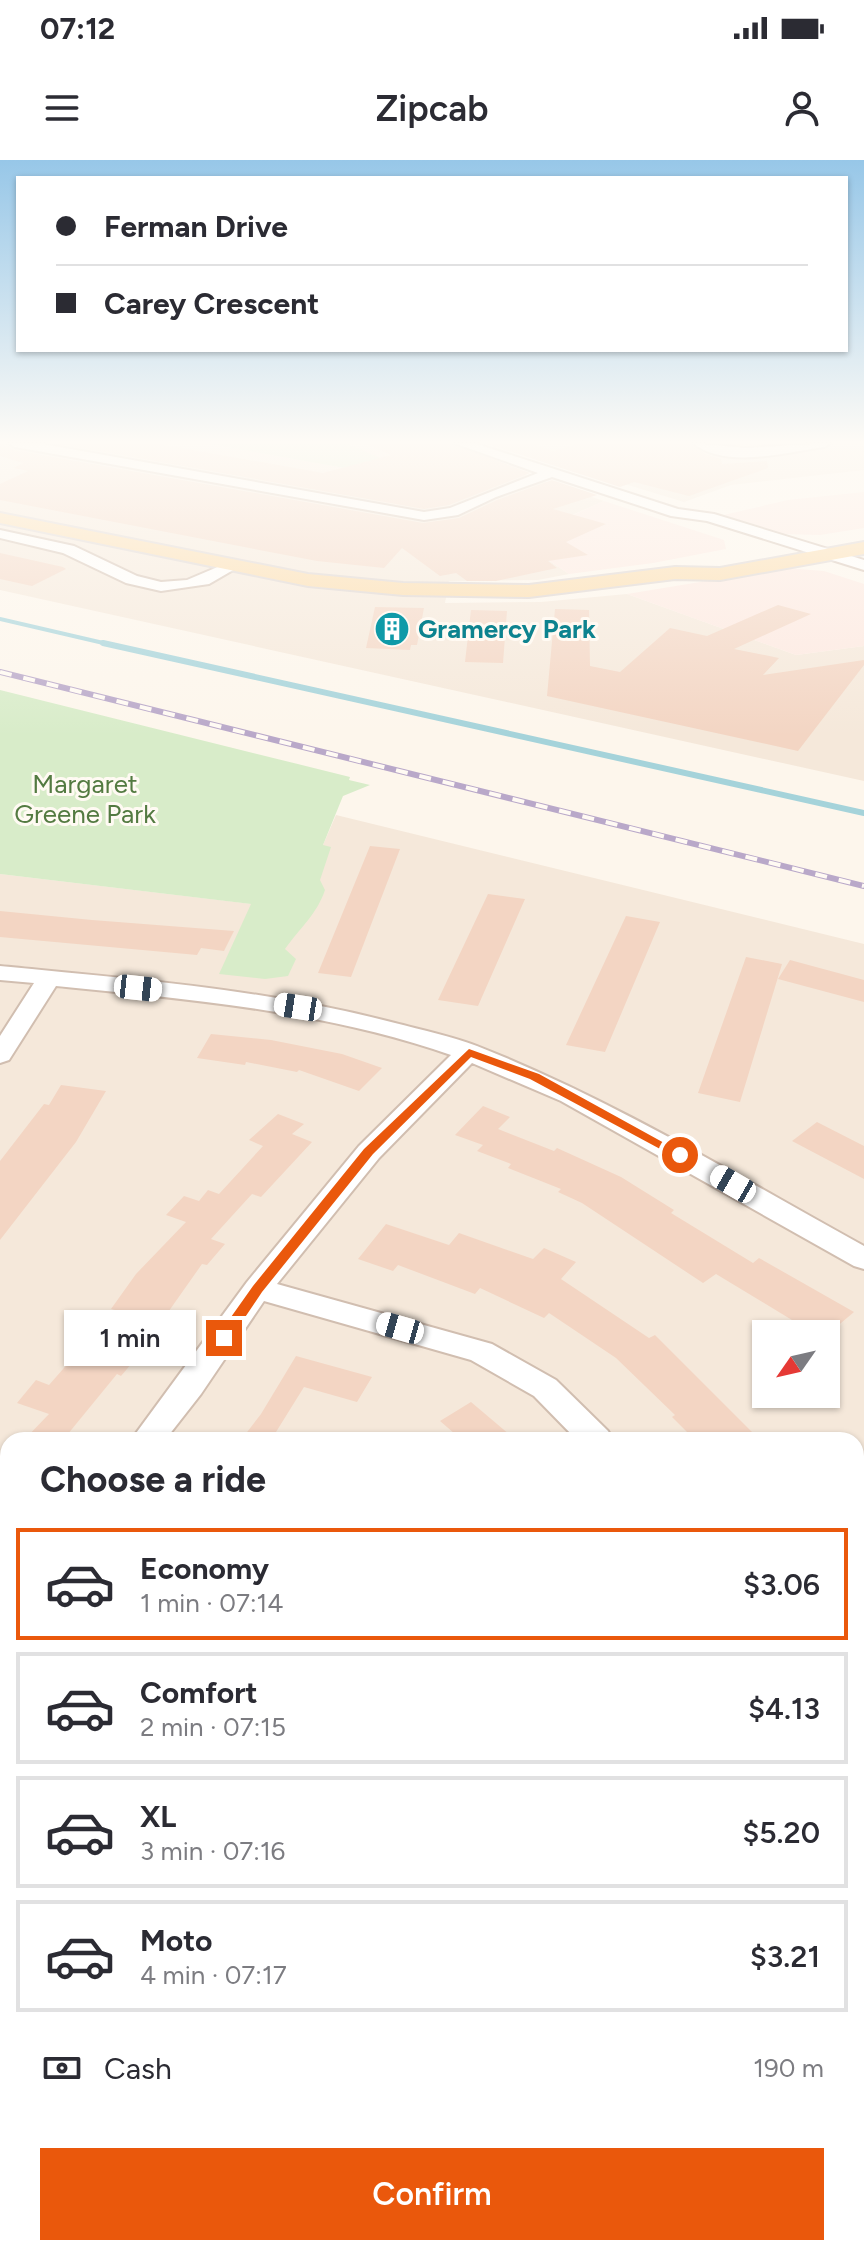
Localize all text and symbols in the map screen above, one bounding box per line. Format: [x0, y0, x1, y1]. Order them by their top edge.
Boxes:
text: 07:12 [40, 10, 115, 47]
icon: menu [40, 86, 84, 130]
icon: person [780, 86, 824, 130]
text: Zipcab [375, 87, 489, 130]
text: Ferman Drive [104, 208, 288, 245]
text: Carey Crescent [104, 285, 319, 322]
building icon: Gramercy Park [373, 610, 411, 648]
place label: Gramercy Park [418, 613, 596, 645]
park label: Margaret Greene Park [14, 768, 156, 830]
car [113, 974, 163, 1002]
car [272, 991, 324, 1023]
route start [662, 1137, 698, 1173]
car [706, 1162, 760, 1206]
callout: 1 min [64, 1310, 196, 1366]
car [374, 1310, 426, 1346]
route end [206, 1320, 242, 1356]
north arrow [752, 1320, 840, 1408]
map controls [752, 1320, 840, 1408]
text: 1 min [100, 1322, 160, 1354]
text: Choose a ride [40, 1458, 266, 1501]
icon: car [44, 1548, 116, 1620]
text: Economy [140, 1550, 269, 1587]
text: $3.06 [743, 1566, 820, 1603]
text: 1 min · 07:14 [140, 1587, 283, 1619]
icon: car [44, 1672, 116, 1744]
text: Comfort [140, 1674, 258, 1711]
text: $4.13 [748, 1690, 820, 1727]
text: 2 min · 07:15 [140, 1711, 286, 1743]
icon: car [44, 1796, 116, 1868]
text: XL [140, 1798, 176, 1835]
text: $5.20 [742, 1814, 820, 1851]
text: 3 min · 07:16 [140, 1835, 285, 1867]
icon: car [44, 1920, 116, 1992]
text: Moto [140, 1922, 212, 1959]
text: $3.21 [750, 1938, 820, 1975]
text: 4 min · 07:17 [140, 1959, 287, 1991]
icon: cash [40, 2046, 84, 2090]
text: Cash [104, 2050, 172, 2087]
text: 190 m [753, 2052, 824, 2084]
button: Confirm [40, 2148, 824, 2240]

